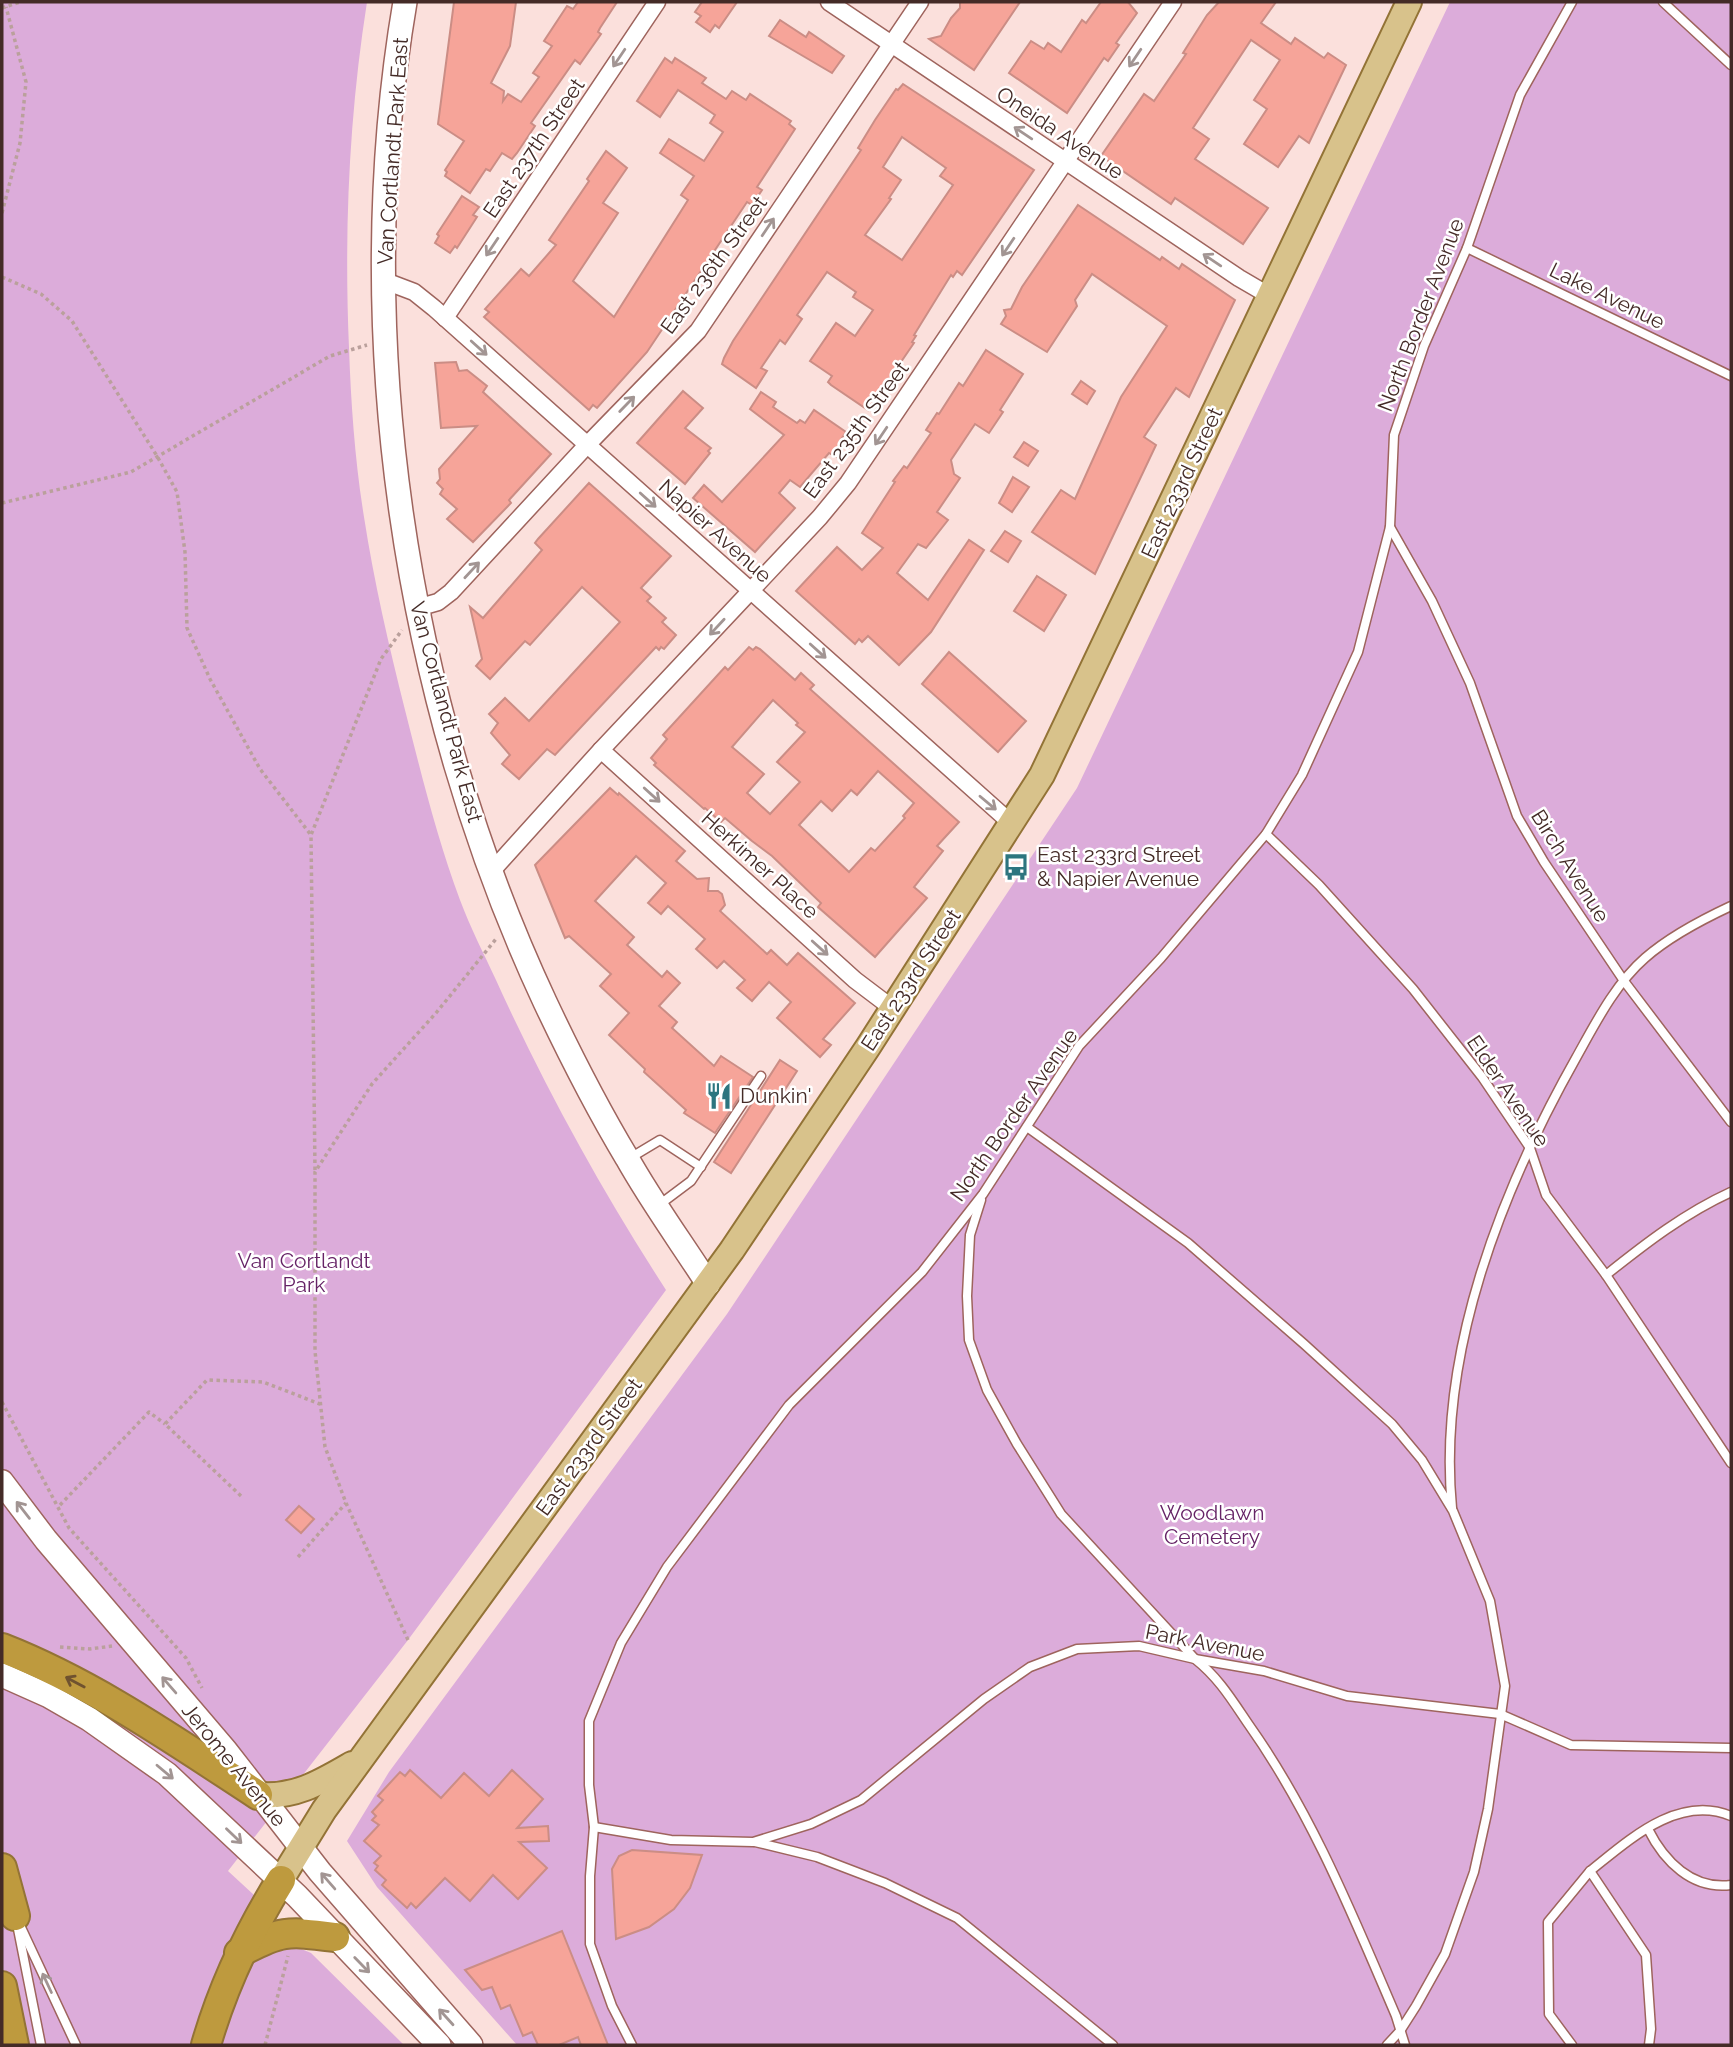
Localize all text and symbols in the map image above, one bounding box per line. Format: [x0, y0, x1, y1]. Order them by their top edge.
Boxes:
street label: Van Cortlandt Park East [372, 36, 413, 266]
one-way arrow [612, 48, 626, 68]
one-way arrow [1128, 48, 1142, 68]
street label: East 237th Street [478, 73, 589, 222]
street label: Oneida Avenue [992, 81, 1129, 184]
one-way arrow [1014, 126, 1033, 140]
street label: East 236th Street [655, 191, 772, 339]
street label: North Border Avenue [1372, 215, 1469, 415]
one-way arrow [761, 218, 775, 237]
one-way arrow [485, 237, 500, 256]
one-way arrow [1001, 237, 1015, 256]
one-way arrow [1203, 253, 1222, 267]
street label: Lake Avenue [1546, 257, 1669, 334]
one-way arrow [470, 340, 488, 356]
street label: East 235th Street [798, 356, 914, 503]
one-way arrow [618, 396, 635, 413]
street label: East 233rd Street [1136, 403, 1227, 562]
one-way arrow [874, 426, 888, 445]
street label: Napier Avenue [654, 474, 777, 588]
one-way arrow [639, 492, 657, 508]
one-way arrow [463, 562, 480, 579]
street label: Van Cortlandt Park East [405, 599, 488, 825]
one-way arrow [709, 618, 726, 635]
one-way arrow [809, 643, 826, 660]
one-way arrow [643, 787, 660, 804]
one-way arrow [978, 795, 996, 811]
street label: Birch Avenue [1526, 805, 1615, 927]
street label: Herkimer Place [697, 806, 824, 924]
place label: East 233rd Street & Napier Avenue [1037, 842, 1201, 891]
bus stop icon: East 233rd Street & Napier Avenue [1001, 852, 1031, 882]
street label: East 233rd Street [855, 904, 966, 1055]
one-way arrow [811, 940, 829, 956]
street label: North Border Avenue [945, 1024, 1083, 1206]
street label: Elder Avenue [1462, 1030, 1555, 1151]
restaurant icon: Dunkin' [704, 1081, 734, 1111]
place label: Dunkin' [740, 1083, 812, 1108]
park label: Van Cortlandt Park [237, 1248, 371, 1297]
street label: East 233rd Street [530, 1373, 647, 1520]
park label: Woodlawn Cemetery [1160, 1500, 1264, 1549]
one-way arrow [15, 1502, 30, 1520]
street label: Park Avenue [1143, 1619, 1267, 1666]
one-way arrow [65, 1675, 86, 1688]
one-way arrow [161, 1676, 177, 1694]
street label: Jerome Avenue [177, 1698, 292, 1832]
one-way arrow [155, 1765, 173, 1780]
one-way arrow [225, 1827, 242, 1844]
one-way arrow [320, 1873, 336, 1891]
one-way arrow [353, 1956, 370, 1973]
one-way arrow [40, 1973, 53, 1995]
one-way arrow [438, 2008, 454, 2026]

